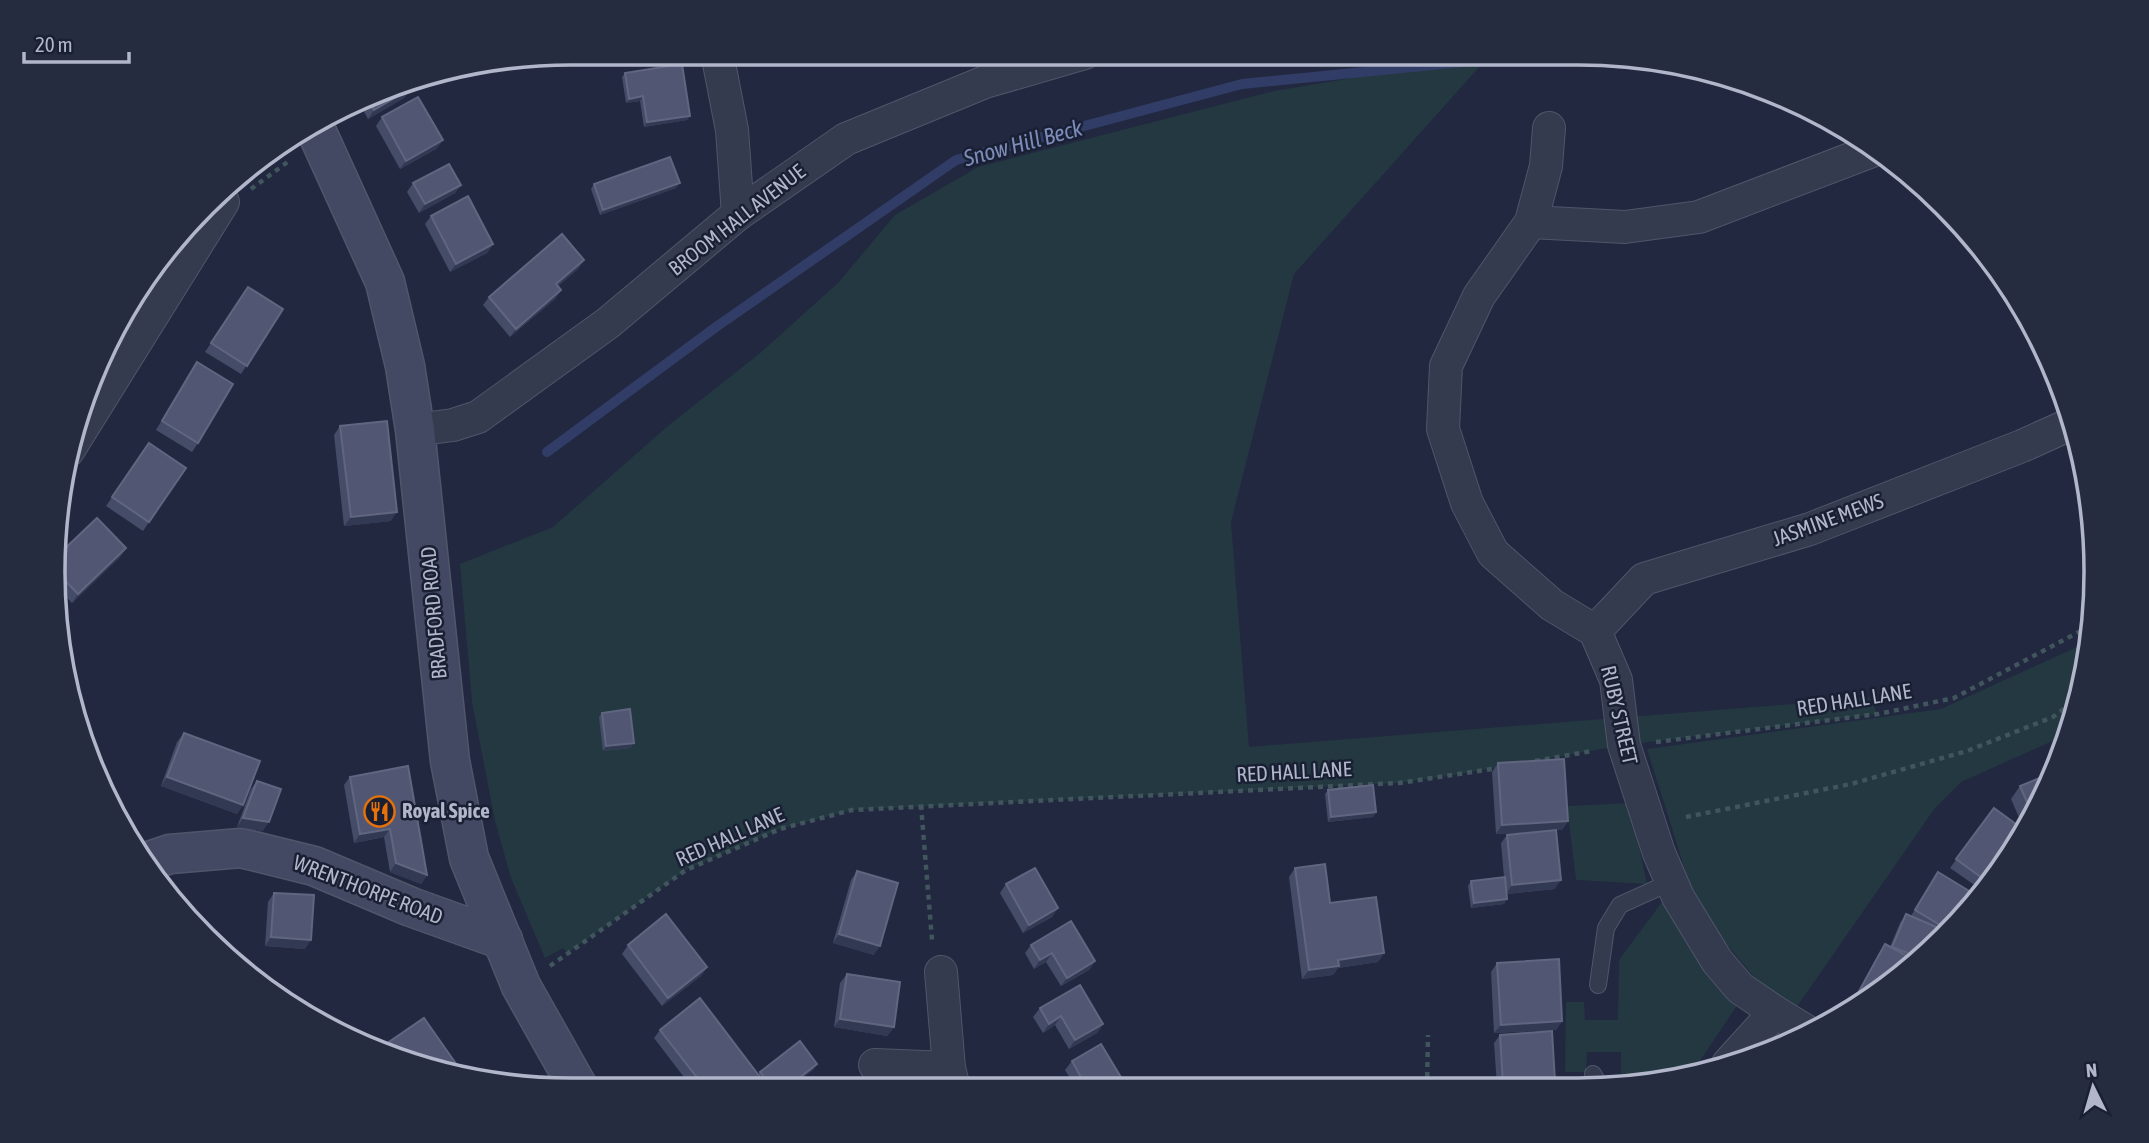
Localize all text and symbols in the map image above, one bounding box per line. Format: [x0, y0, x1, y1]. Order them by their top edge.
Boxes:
scale bar [24, 21, 130, 65]
text: 20 m [35, 32, 73, 56]
water label: Snow Hill Beck [960, 114, 1086, 172]
street label: BROOM HALL AVENUE [664, 159, 809, 280]
street label: JASMINE MEWS [1769, 488, 1887, 550]
street label: BRADFORD ROAD [415, 546, 451, 680]
street label: RUBY STREET [1597, 663, 1643, 767]
street label: RED HALL LANE [1795, 678, 1913, 720]
street label: RED HALL LANE [1236, 756, 1352, 786]
restaurant icon: Royal Spice [362, 794, 396, 828]
place label: Royal Spice [402, 798, 490, 822]
street label: RED HALL LANE [672, 802, 787, 871]
street label: WRENTHORPE ROAD [290, 850, 446, 929]
north arrow [2058, 1052, 2128, 1122]
text: N [2085, 1059, 2098, 1082]

